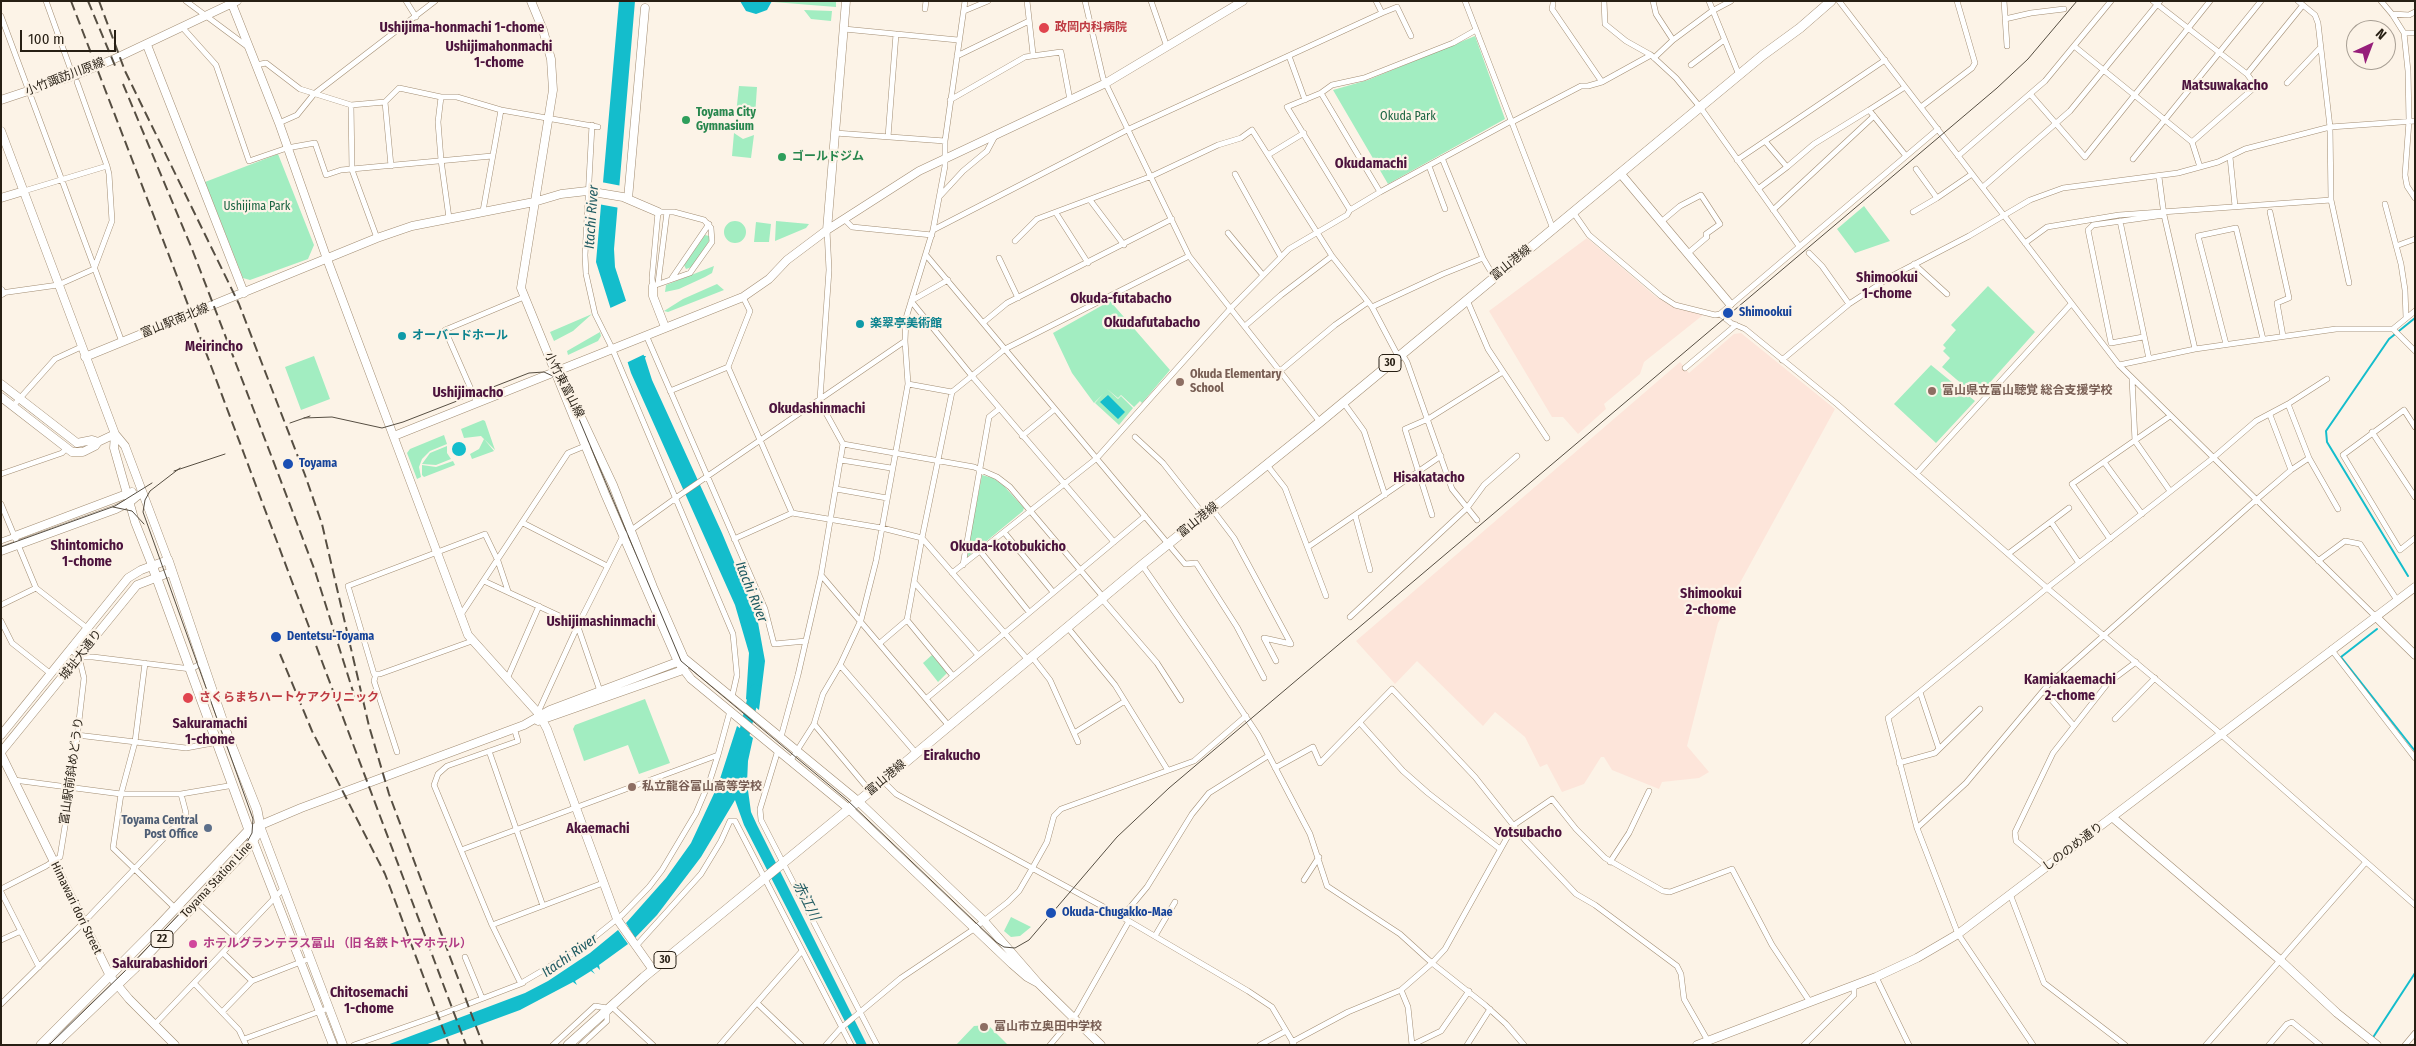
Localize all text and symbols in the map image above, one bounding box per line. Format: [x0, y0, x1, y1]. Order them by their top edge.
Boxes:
scale bar [22, 20, 119, 52]
district label: Ushijima-honmachi 1-chome [380, 20, 544, 36]
north arrow [2346, 20, 2396, 70]
marker: 政岡内科病院 [1037, 21, 1051, 35]
place label: 政岡内科病院 [1055, 21, 1127, 35]
text: N [2372, 25, 2390, 43]
text: 100 m [28, 30, 65, 48]
district label: Ushijimahonmachi 1-chome [446, 39, 552, 72]
street label: 小竹諏訪川原線 [23, 55, 107, 99]
district label: Matsuwakacho [2182, 78, 2268, 94]
place label: Toyama City Gymnasium [696, 106, 756, 134]
park label: Okuda Park [1380, 110, 1436, 124]
marker: Toyama City Gymnasium [680, 114, 692, 126]
place label: ゴールドジム [792, 150, 864, 164]
marker: ゴールドジム [776, 151, 788, 163]
district label: Okudamachi [1335, 156, 1407, 172]
water label: Itachi River [581, 184, 603, 250]
park label: Ushijima Park [224, 200, 290, 214]
street label: 富山港線 [1488, 242, 1534, 284]
district label: Shimookui 1-chome [1856, 270, 1918, 302]
district label: Okuda-futabacho [1070, 291, 1172, 307]
street label: 富山駅南北線 [139, 301, 211, 341]
marker: Shimookui [1721, 306, 1735, 320]
place label: Shimookui [1739, 306, 1792, 320]
district label: Okudafutabacho [1104, 315, 1200, 331]
place label: 楽翠亭美術館 [870, 317, 942, 331]
marker: 楽翠亭美術館 [854, 318, 866, 330]
place label: オーバードホール [412, 329, 508, 343]
marker: オーバードホール [396, 330, 408, 342]
district label: Meirincho [185, 339, 243, 355]
street label: 小竹東富山線 [541, 350, 587, 420]
road number: 30 [1379, 354, 1401, 372]
place label: Okuda Elementary School [1190, 368, 1281, 396]
marker: Okuda Elementary School [1174, 376, 1186, 388]
place label: 富山県立富山聴覚 総合支援学校 [1942, 384, 2112, 398]
district label: Ushijimacho [432, 385, 504, 401]
marker: 富山県立富山聴覚 総合支援学校 [1926, 385, 1938, 397]
district label: Okudashinmachi [769, 401, 865, 417]
marker: Toyama [281, 457, 295, 471]
place label: Toyama [299, 457, 337, 471]
district label: Hisakatacho [1393, 470, 1465, 486]
street label: 富山港線 [1175, 499, 1221, 541]
district label: Shintomicho 1-chome [51, 538, 123, 570]
district label: Okuda-kotobukicho [950, 539, 1066, 555]
water label: Itachi River [731, 559, 771, 625]
district label: Shimookui 2-chome [1680, 586, 1742, 618]
district label: Ushijimashinmachi [546, 614, 656, 630]
street label: 城址大通り [57, 627, 105, 683]
marker: Dentetsu-Toyama [269, 630, 283, 644]
place label: Dentetsu-Toyama [287, 630, 374, 644]
district label: Kamiakaemachi 2-chome [2024, 672, 2116, 704]
marker: さくらまちハートケアクリニック [181, 691, 195, 705]
place label: さくらまちハートケアクリニック [199, 691, 379, 705]
district label: Sakuramachi 1-chome [173, 716, 247, 749]
street label: 富山駅前斜めどうり [57, 717, 87, 825]
district label: Eirakucho [923, 748, 981, 764]
street label: 富山港線 [863, 757, 909, 799]
place label: 私立龍谷富山高等学校 [642, 780, 762, 794]
marker: 私立龍谷富山高等学校 [626, 781, 638, 793]
place label: Toyama Central Post Office [122, 814, 198, 842]
street label: しののめ通り [2040, 820, 2106, 874]
district label: Akaemachi [566, 821, 630, 837]
marker: Toyama Central Post Office [202, 822, 214, 834]
district label: Yotsubacho [1494, 825, 1562, 841]
street label: Toyama Station Line [178, 839, 256, 921]
street label: Himawari dori Street [47, 859, 105, 957]
water label: 赤江川 [789, 878, 823, 924]
marker: Okuda-Chugakko-Mae [1044, 906, 1058, 920]
place label: Okuda-Chugakko-Mae [1062, 906, 1173, 920]
road number: 22 [151, 931, 173, 948]
water label: Itachi River [539, 931, 601, 981]
place label: ホテルグランテラス富山 （旧 名鉄トヤマホテル） [203, 937, 472, 951]
marker: ホテルグランテラス富山 （旧 名鉄トヤマホテル） [187, 938, 199, 950]
road number: 30 [654, 952, 676, 968]
district label: Sakurabashidori [112, 956, 208, 972]
district label: Chitosemachi 1-chome [330, 985, 408, 1018]
place label: 富山市立奥田中学校 [994, 1020, 1102, 1034]
marker: 富山市立奥田中学校 [978, 1021, 990, 1033]

